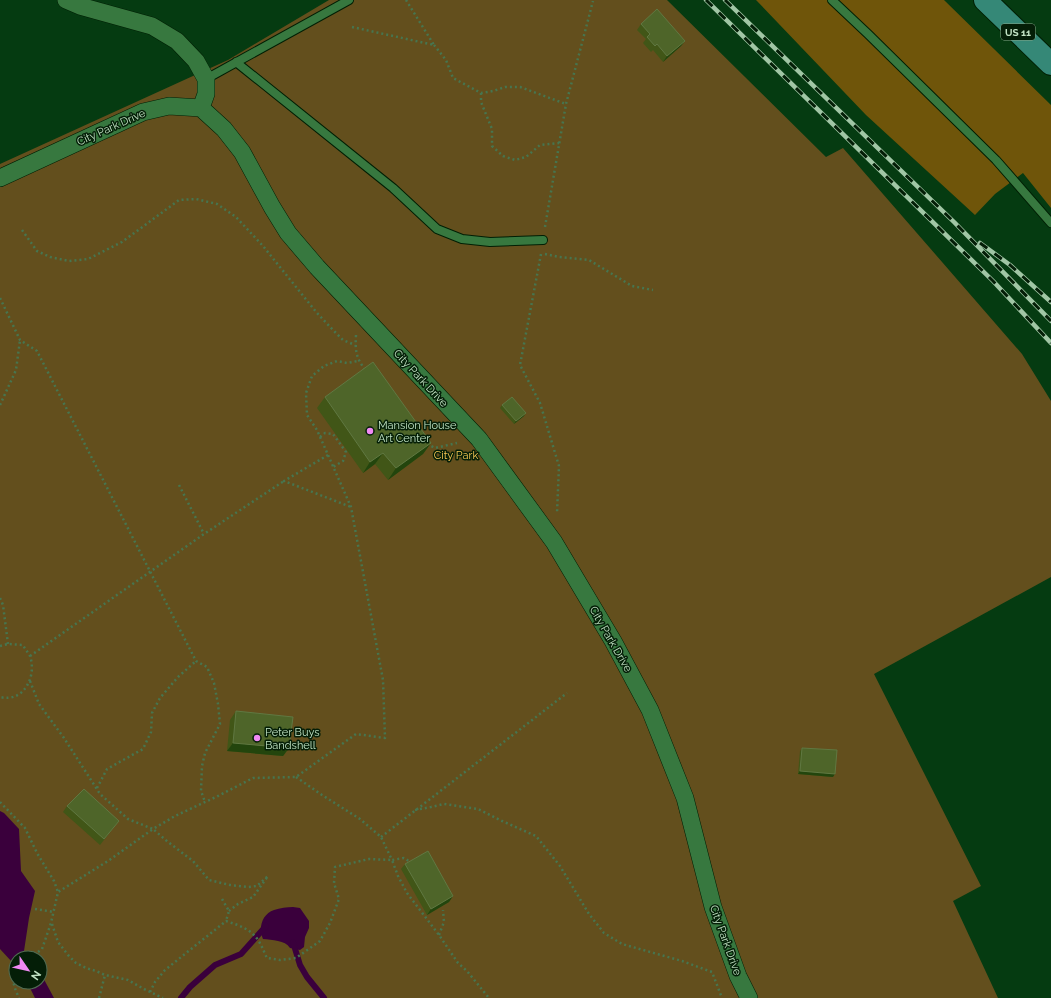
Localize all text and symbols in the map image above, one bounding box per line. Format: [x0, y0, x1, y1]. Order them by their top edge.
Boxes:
road number: US 11 [1001, 24, 1035, 40]
street label: City Park Drive [75, 106, 148, 148]
street label: City Park Drive [391, 347, 451, 410]
place label: Mansion House Art Center [378, 419, 457, 445]
marker: Mansion House Art Center [365, 426, 375, 436]
park label: City Park [434, 449, 478, 462]
street label: City Park Drive [587, 604, 635, 675]
place label: Peter Buys Bandshell [265, 726, 320, 752]
marker: Peter Buys Bandshell [252, 733, 262, 743]
street label: City Park Drive [707, 903, 744, 977]
north arrow [8, 950, 48, 990]
text: N [28, 968, 44, 982]

